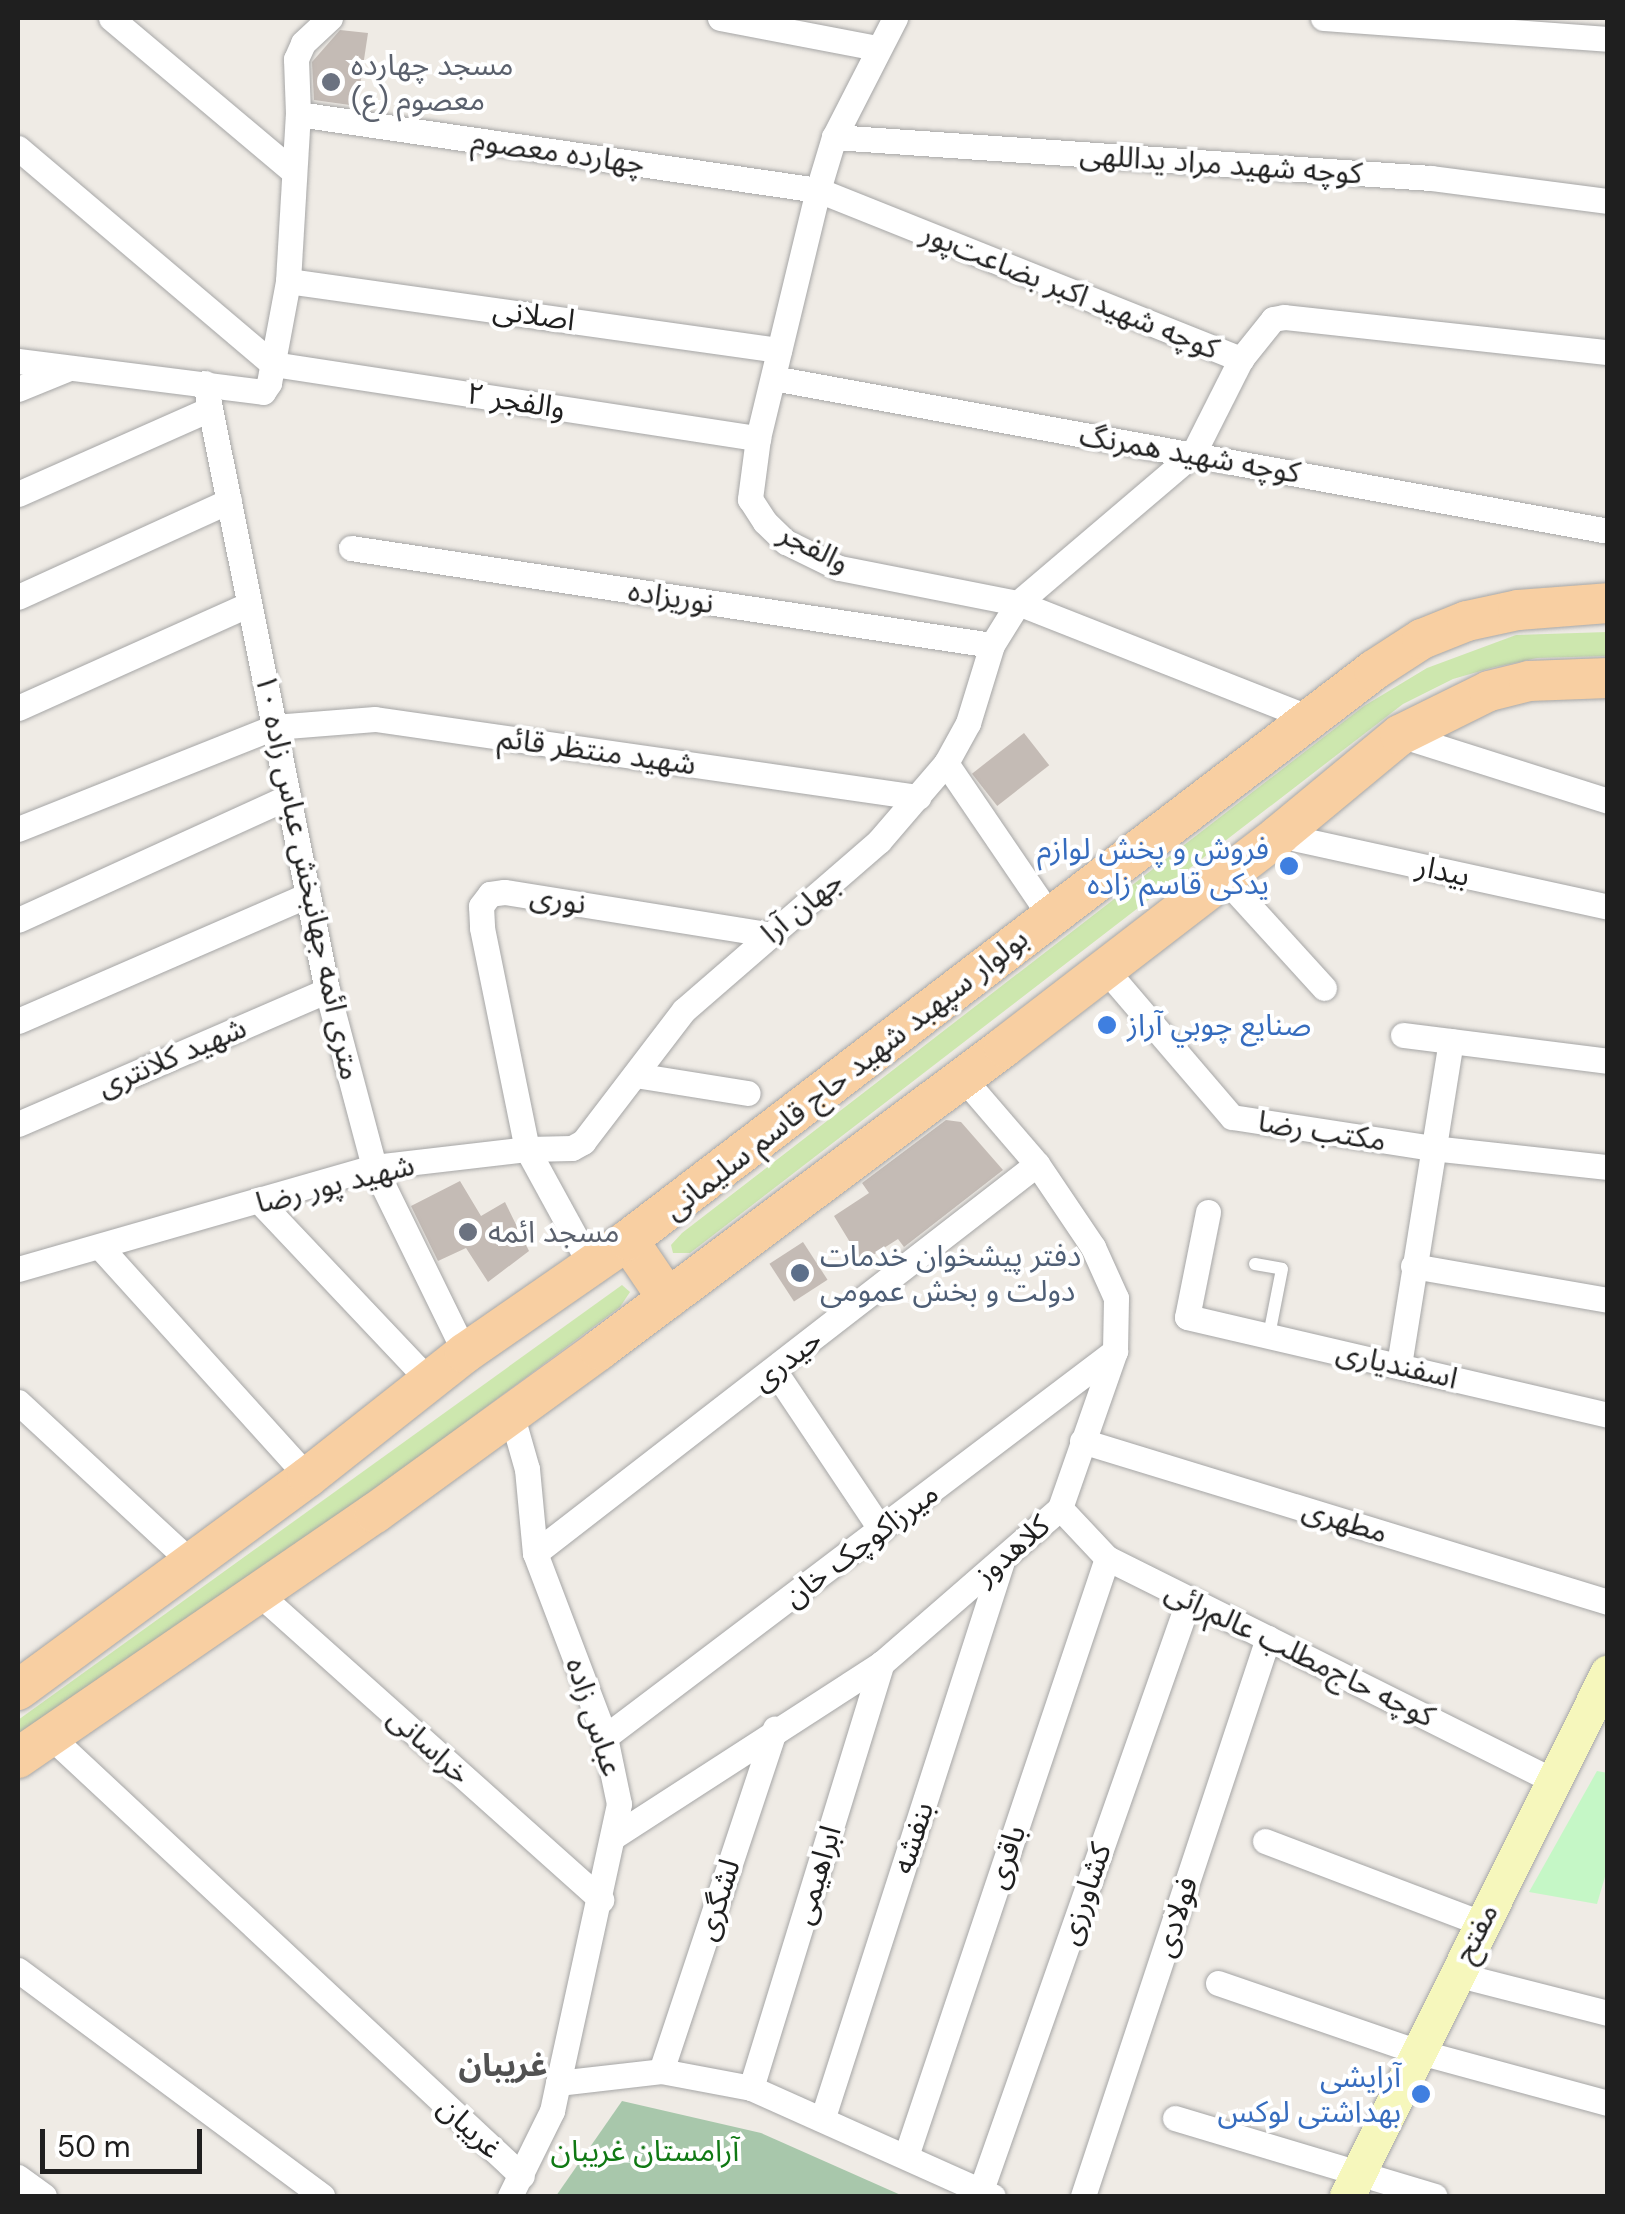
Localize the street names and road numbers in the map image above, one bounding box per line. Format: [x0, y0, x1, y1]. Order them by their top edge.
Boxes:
street label: چهارده معصوم [469, 122, 647, 182]
street label: کوچه شهید مراد یداللهی [1079, 136, 1363, 192]
street label: کوچه شهید اکبر بضاعت‌پور [916, 215, 1224, 367]
street label: اصلانی [491, 291, 577, 339]
street label: والفجر ۲ [464, 375, 568, 427]
street label: کوچه شهید همرنگ [1077, 417, 1303, 491]
street label: والفجر [773, 515, 855, 581]
street label: نوریزاده [626, 572, 716, 622]
street label: ۱۰ متری ائمه جهانبخش عباس زاده [247, 671, 369, 1083]
street label: شهید منتظر قائم [496, 719, 698, 783]
street label: بیدار [1413, 848, 1473, 894]
street label: جهان آرا [754, 863, 850, 951]
street label: نوری [528, 878, 588, 922]
street label: بولوار سپهبد شهید حاج قاسم سلیمانی [657, 921, 1035, 1227]
street label: شهید کلانتری [92, 1010, 252, 1104]
street label: مکتب رضا [1256, 1103, 1388, 1159]
street label: شهید پور رضا [252, 1147, 418, 1221]
street label: حیدری [745, 1322, 829, 1398]
street label: اسفندیاری [1333, 1334, 1461, 1396]
street label: میرزاکوچک خان [776, 1475, 946, 1615]
street label: مطهری [1298, 1491, 1392, 1551]
street label: کلاهدوز [967, 1508, 1057, 1592]
street label: کوچه حاج‌مطلب عالم‌رائی [1159, 1573, 1441, 1735]
street label: عباس زاده [558, 1653, 630, 1781]
street label: خراسانی [380, 1700, 478, 1792]
street label: بنفشه [885, 1798, 941, 1878]
street label: باقری [978, 1820, 1034, 1894]
street label: ابراهیمی [785, 1821, 849, 1929]
street label: کشاورزی [1051, 1839, 1119, 1949]
street label: لشگری [688, 1855, 748, 1945]
street label: فولادی [1146, 1872, 1206, 1962]
street label: مفتح [1446, 1898, 1506, 1968]
street label: غریبان [430, 2089, 510, 2167]

